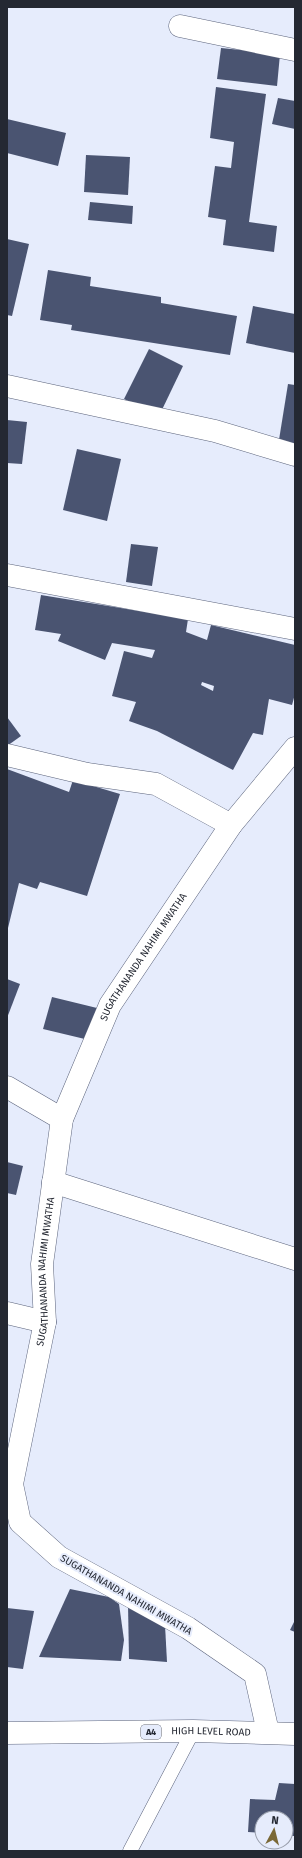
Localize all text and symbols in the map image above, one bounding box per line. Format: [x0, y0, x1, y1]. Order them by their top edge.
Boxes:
street label: SUGATHANANDA NAHIMI MWATHA [98, 891, 190, 1023]
street label: SUGATHANANDA NAHIMI MWATHA [34, 1196, 57, 1347]
street label: SUGATHANANDA NAHIMI MWATHA [58, 1552, 194, 1638]
road number: A4 [141, 1725, 161, 1739]
street label: HIGH LEVEL ROAD [171, 1725, 251, 1739]
north arrow [254, 1810, 294, 1850]
text: N [271, 1814, 280, 1827]

